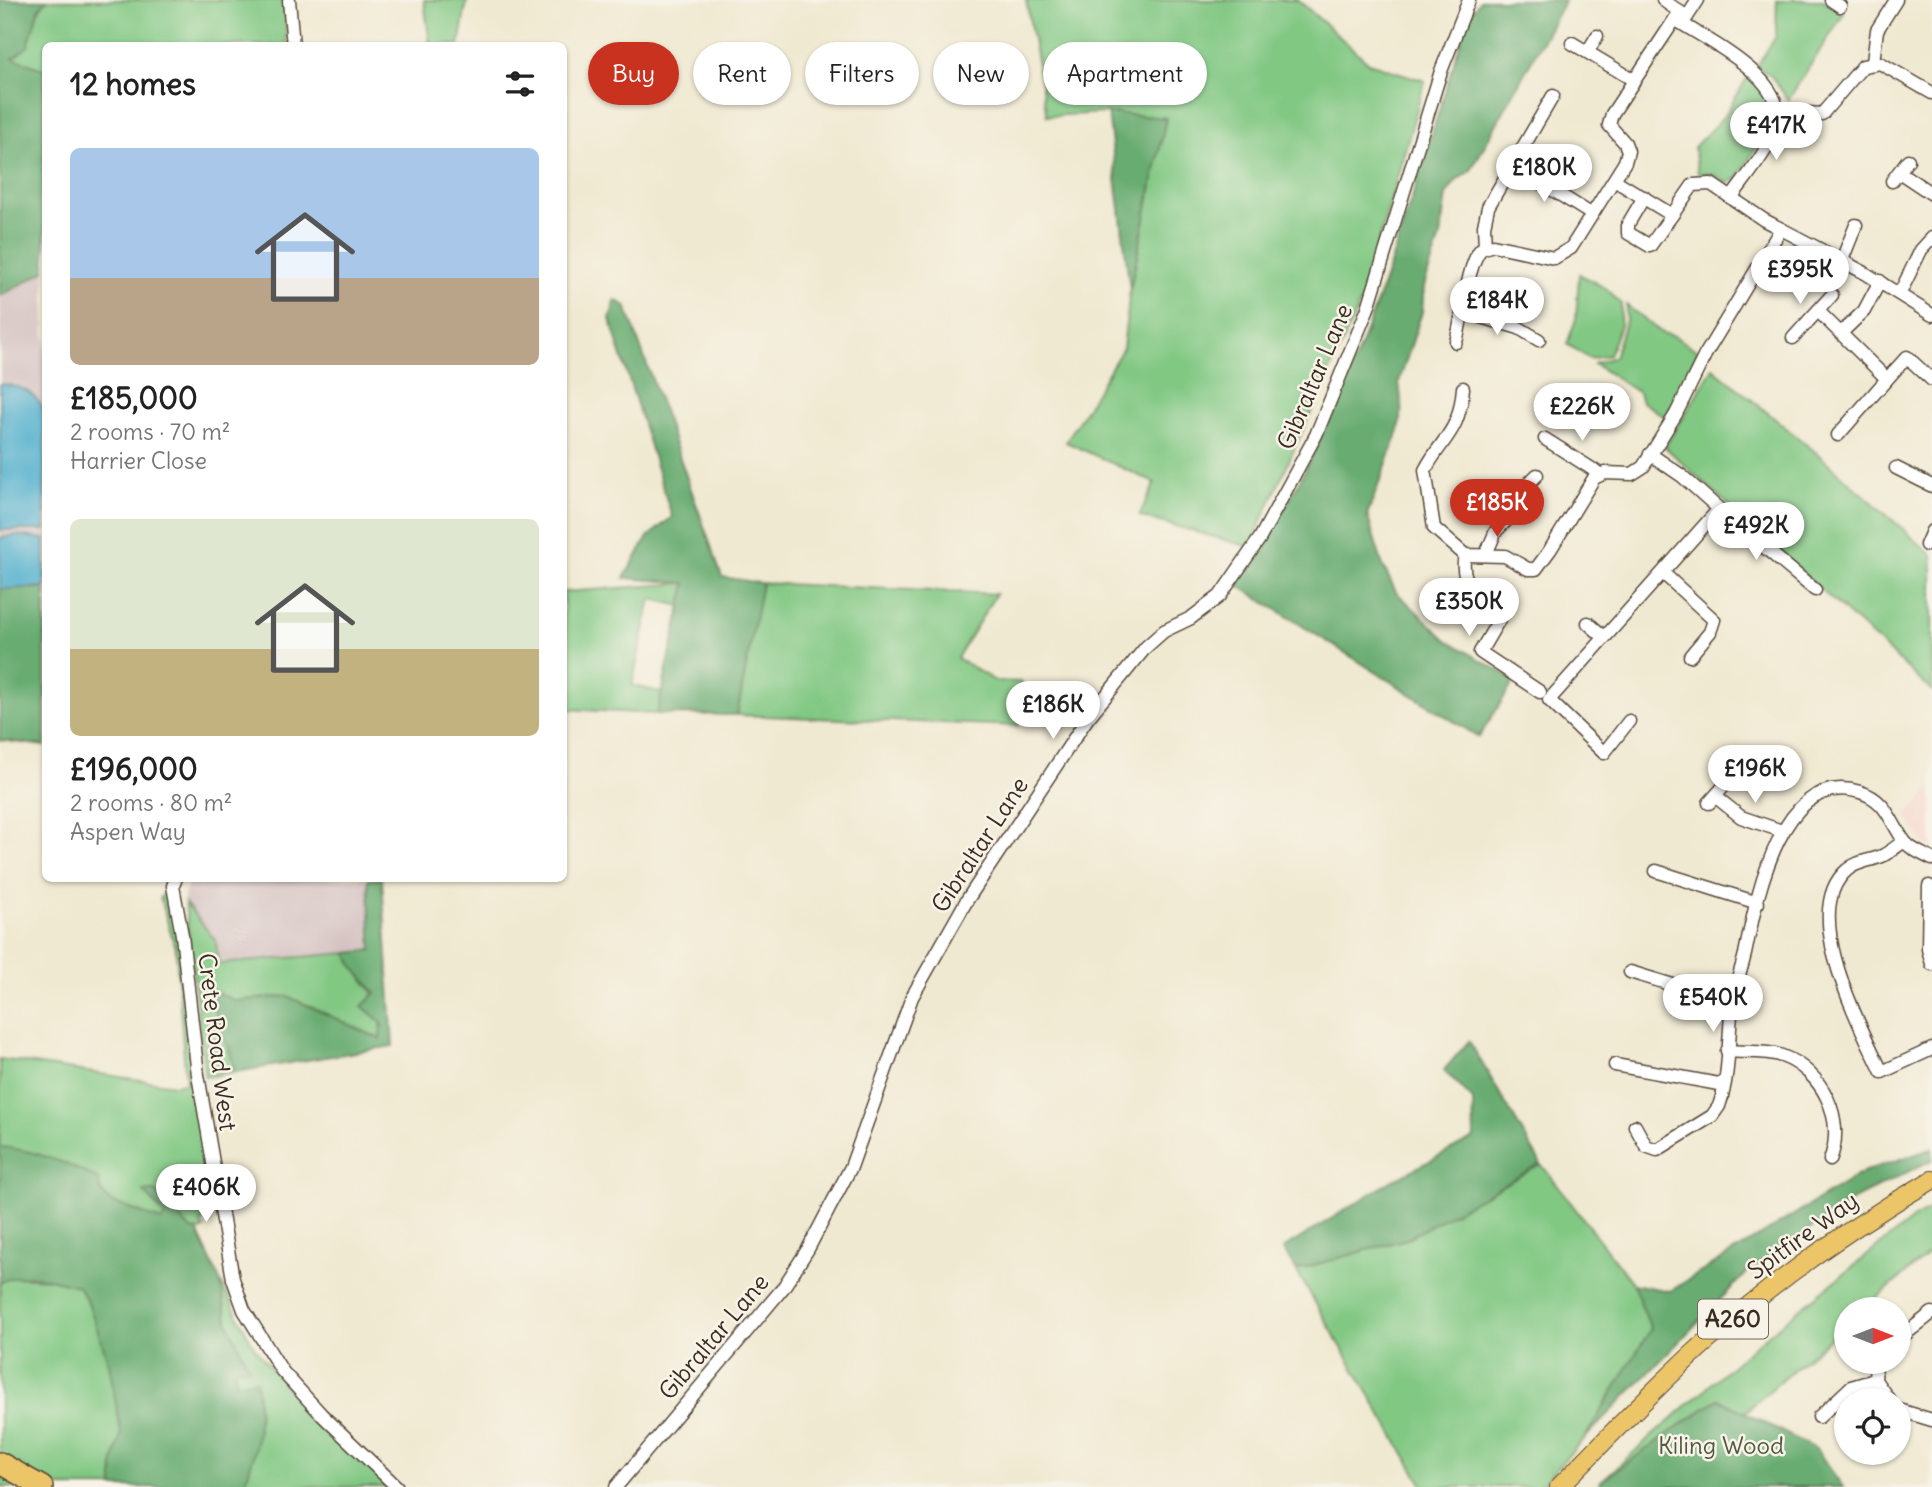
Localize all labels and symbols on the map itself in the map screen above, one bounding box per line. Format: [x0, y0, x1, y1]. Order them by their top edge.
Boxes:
pin: £417K [1727, 102, 1825, 162]
pin: £180K [1495, 144, 1593, 204]
pin: £395K [1751, 246, 1849, 306]
pin: £184K [1448, 278, 1546, 337]
street label: Gibraltar Lane [1270, 299, 1358, 454]
pin: £226K [1533, 384, 1631, 443]
pin: £185K [1448, 480, 1546, 539]
pin: £492K [1707, 503, 1805, 562]
pin: £350K [1420, 578, 1518, 638]
pin: £186K [1004, 682, 1102, 741]
pin: £196K [1706, 746, 1804, 805]
street label: Gibraltar Lane [924, 771, 1034, 918]
street label: Crete Road West [192, 951, 244, 1133]
pin: £540K [1664, 974, 1762, 1034]
pin: £406K [157, 1164, 255, 1224]
street label: Spitfire Way [1741, 1185, 1864, 1285]
street label: Gibraltar Lane [652, 1267, 775, 1405]
north arrow [1834, 1297, 1911, 1374]
road number: A260 [1698, 1300, 1768, 1338]
park label: Kiling Wood [1658, 1430, 1784, 1460]

